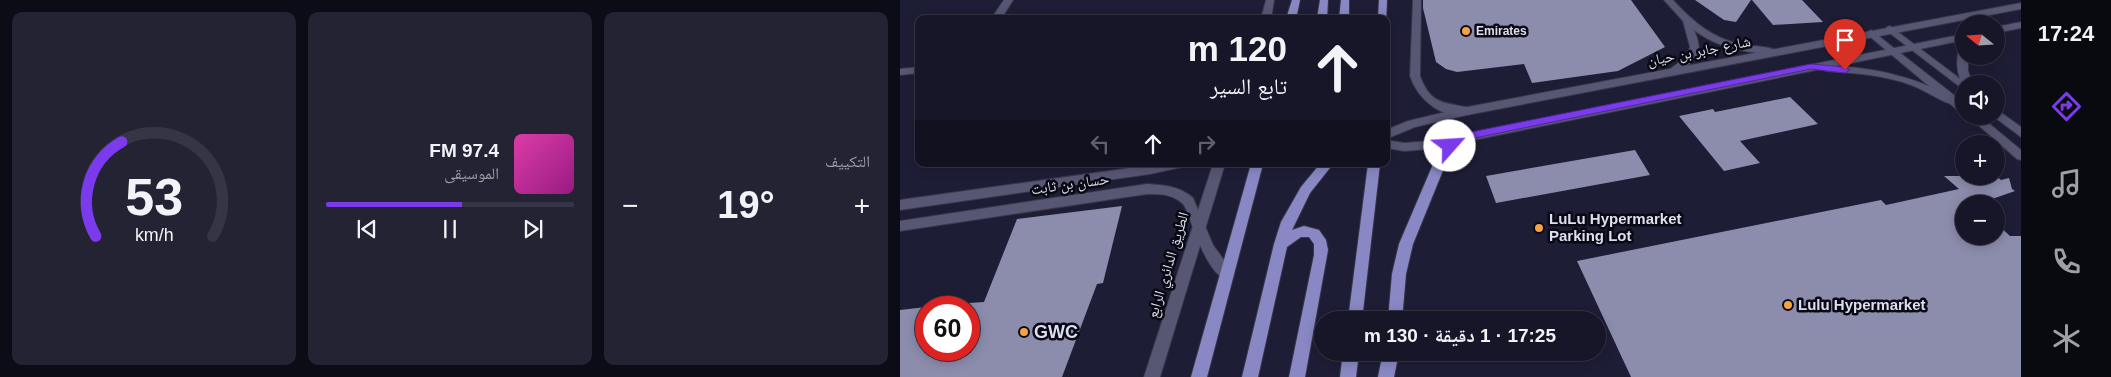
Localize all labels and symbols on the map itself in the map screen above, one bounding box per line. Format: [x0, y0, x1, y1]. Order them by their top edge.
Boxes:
north arrow [1955, 15, 2005, 65]
pin [1824, 19, 1866, 70]
place label: Emirates [1476, 24, 1527, 38]
marker: Emirates [1460, 25, 1472, 37]
street label: شارع جابر بن حيان [1646, 32, 1753, 71]
position arrow [1423, 119, 1475, 171]
street label: حسان بن ثابت [1030, 170, 1111, 199]
street label: الطريق الدائري الرابع [1143, 210, 1195, 321]
place label: LuLu Hypermarket Parking Lot [1549, 210, 1682, 244]
marker: LuLu Hypermarket Parking Lot [1533, 222, 1545, 234]
speed limit sign: 60 [915, 296, 980, 361]
place label: Lulu Hypermarket [1798, 296, 1926, 313]
marker: Lulu Hypermarket [1782, 299, 1794, 311]
place label: GWC [1034, 322, 1078, 342]
marker: GWC [1018, 326, 1030, 338]

